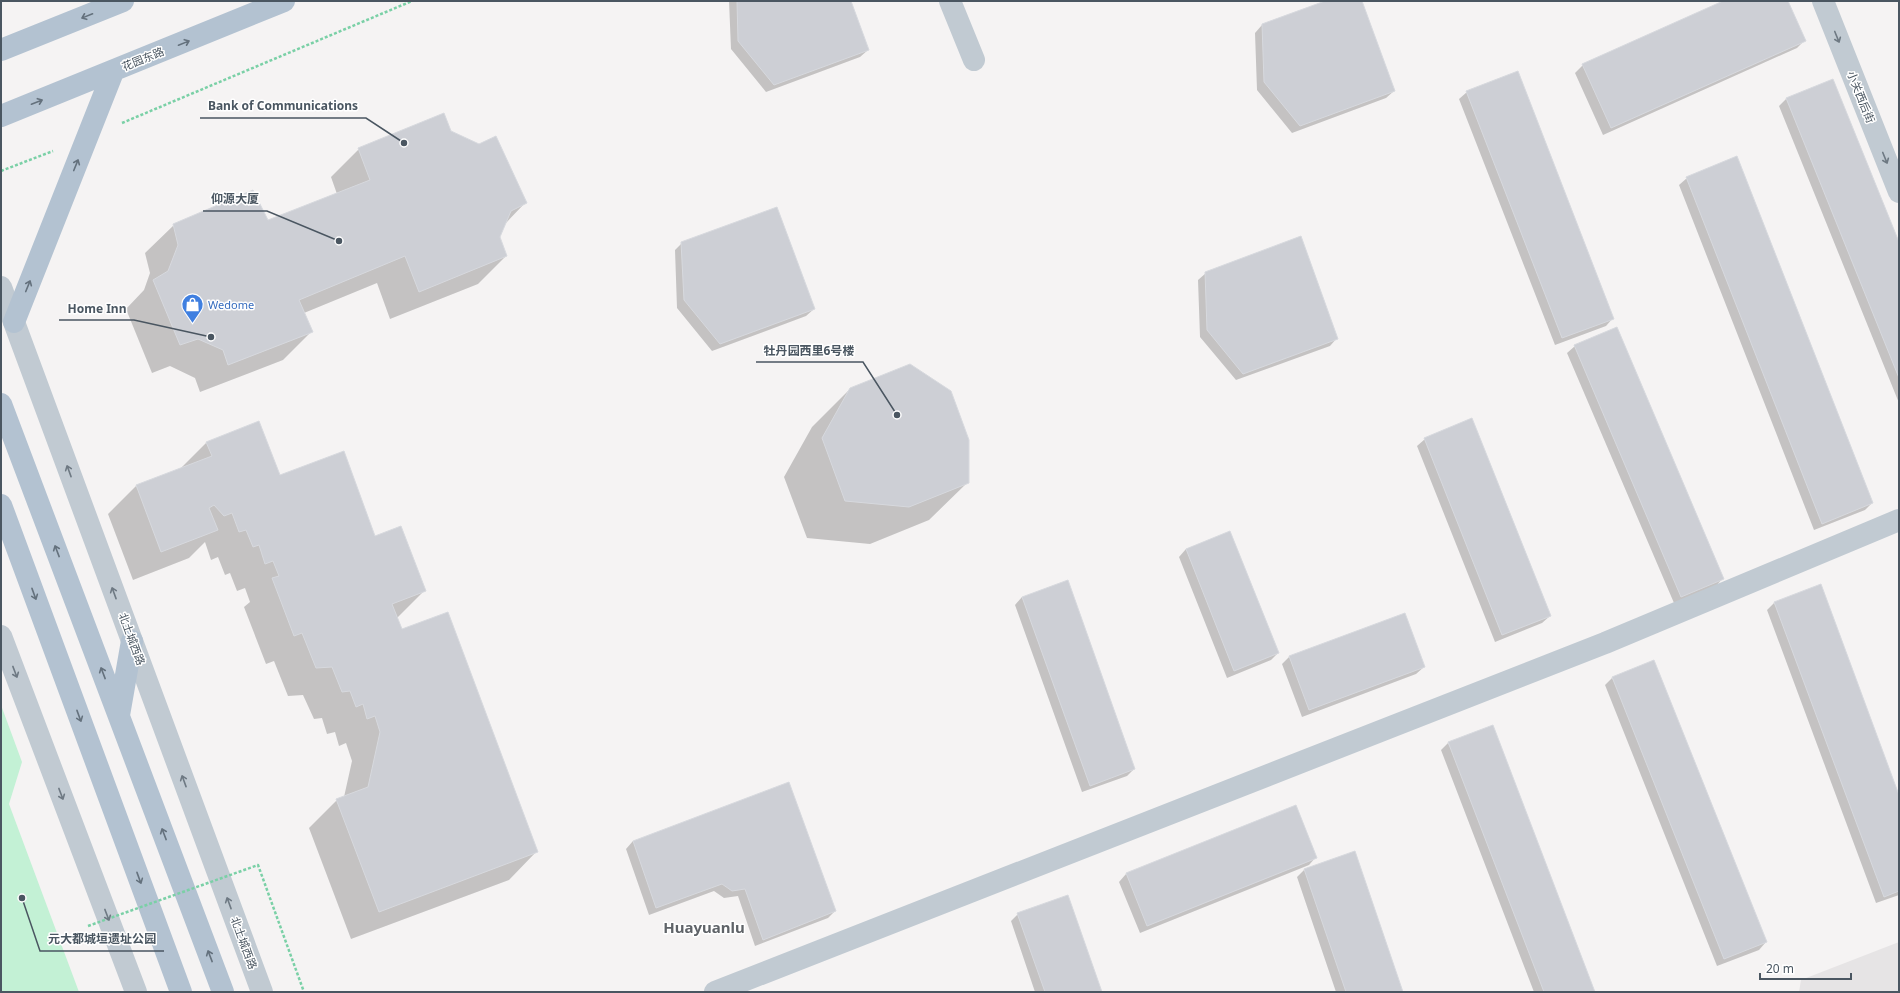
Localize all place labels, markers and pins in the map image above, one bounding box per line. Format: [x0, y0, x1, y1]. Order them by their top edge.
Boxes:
callout: Bank of Communications [200, 94, 366, 118]
callout: 仰源大厦 [203, 187, 267, 211]
shop icon: Wedome [179, 292, 205, 325]
callout: Home Inn [59, 296, 134, 320]
place label: Wedome [208, 297, 254, 312]
callout: 牡丹园西里6号楼 [756, 338, 863, 362]
callout: 元大都城垣遗址公园 [40, 927, 164, 951]

